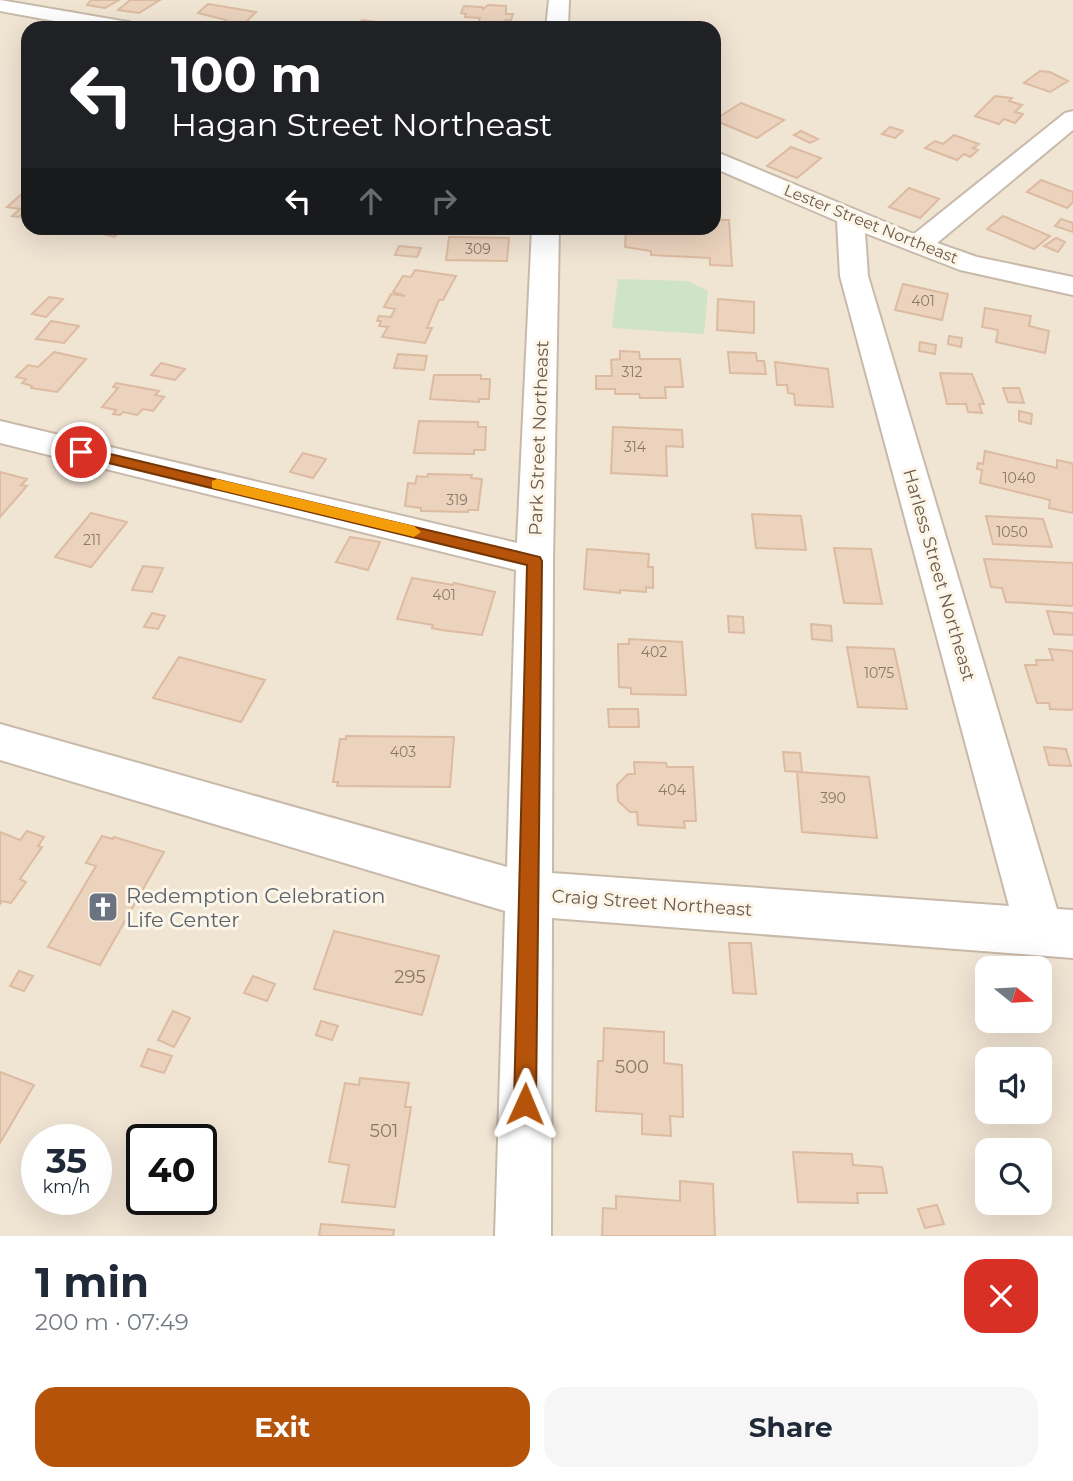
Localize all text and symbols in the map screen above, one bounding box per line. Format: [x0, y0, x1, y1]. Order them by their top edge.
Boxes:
text: 100 m [171, 45, 322, 104]
icon: left [56, 49, 147, 140]
text: Hagan Street Northeast [171, 105, 552, 144]
street label: Lester Street Northeast [781, 180, 961, 268]
icon: left [279, 182, 317, 220]
icon: ahead [352, 182, 390, 220]
icon: right [425, 182, 463, 220]
house number: 309 [465, 240, 491, 258]
house number: 401 [911, 292, 935, 310]
street label: Park Street Northeast [525, 340, 553, 536]
house number: 312 [622, 363, 642, 381]
pin [51, 422, 111, 482]
icon: arrive [62, 433, 100, 471]
house number: 314 [624, 438, 647, 456]
street label: Harless Street Northeast [898, 466, 980, 684]
house number: 1040 [1003, 469, 1035, 487]
house number: 319 [446, 491, 468, 509]
house number: 1050 [996, 523, 1028, 541]
house number: 211 [83, 531, 101, 549]
house number: 401 [432, 586, 456, 604]
house number: 402 [641, 643, 667, 661]
house number: 1075 [864, 664, 894, 682]
house number: 403 [390, 743, 416, 761]
house number: 404 [658, 781, 687, 799]
house number: 390 [820, 789, 846, 807]
place label: Redemption Celebration Life Center [126, 883, 386, 932]
street label: Craig Street Northeast [551, 885, 753, 921]
church icon: Redemption Celebration Life Center [86, 890, 120, 924]
north arrow [975, 956, 1052, 1032]
map controls [975, 956, 1052, 1215]
house number: 295 [394, 966, 426, 988]
button: sound [975, 1047, 1052, 1124]
house number: 500 [615, 1056, 649, 1078]
position arrow [488, 1067, 562, 1141]
house number: 501 [370, 1120, 398, 1142]
speed limit sign: 40 [126, 1124, 217, 1215]
button: search [975, 1138, 1052, 1215]
text: 35 [46, 1139, 87, 1182]
text: km/h [42, 1176, 91, 1198]
text: 1 min [35, 1256, 149, 1308]
button: close [964, 1259, 1038, 1333]
text: 200 m · 07:49 [35, 1308, 189, 1336]
button: Exit [35, 1387, 530, 1467]
button: Share [544, 1387, 1038, 1467]

